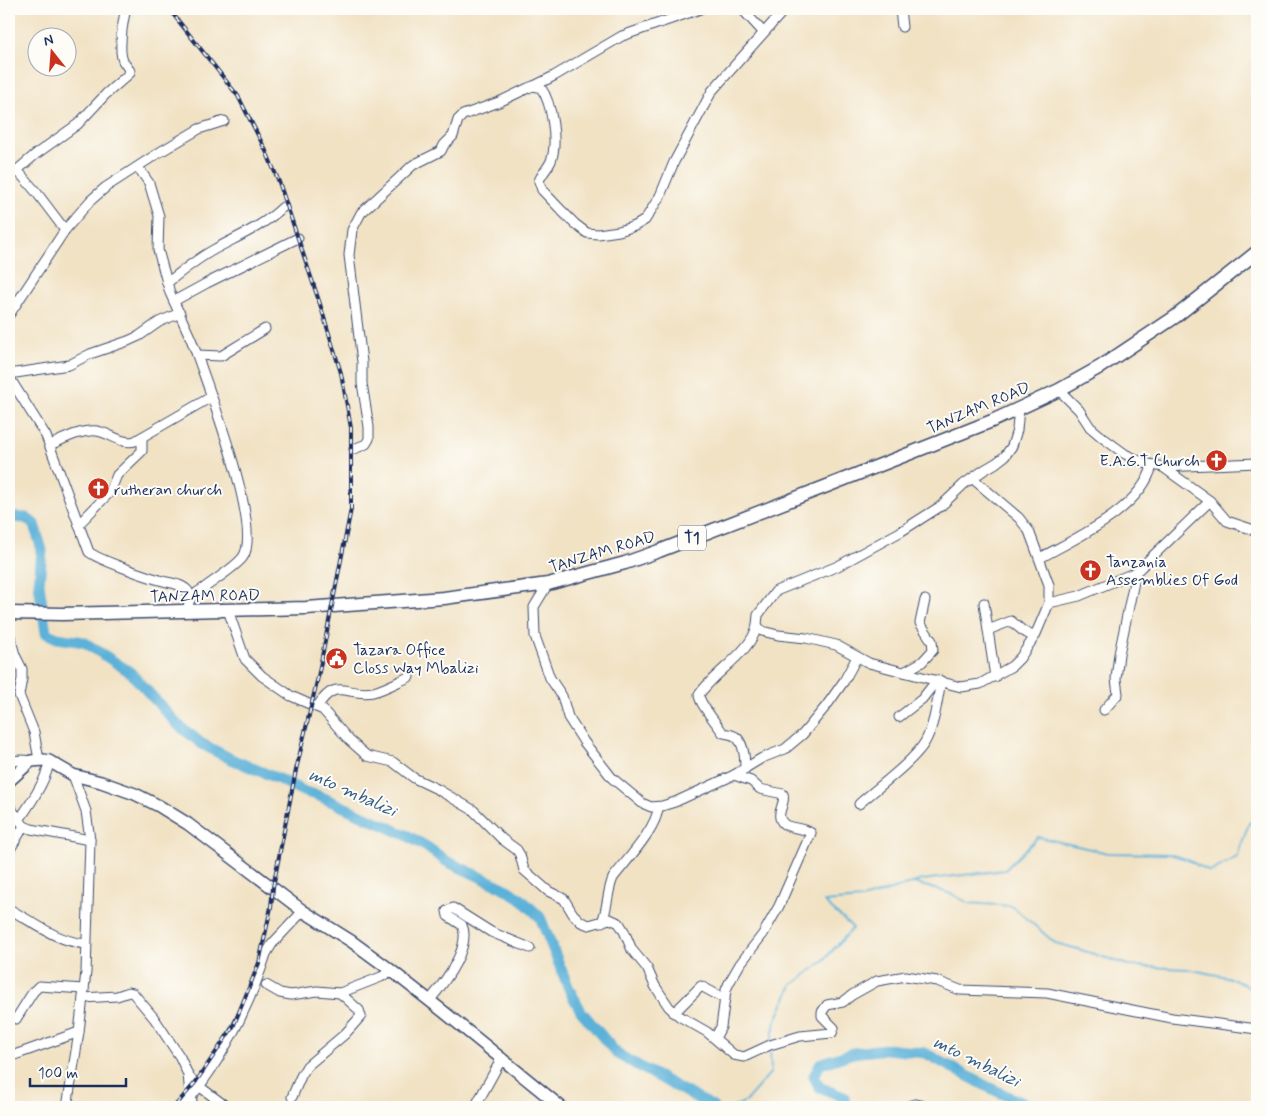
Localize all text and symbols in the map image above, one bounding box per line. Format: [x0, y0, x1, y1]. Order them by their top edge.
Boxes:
north arrow [28, 28, 78, 78]
text: N [41, 31, 56, 50]
street label: TANZAM ROAD [924, 377, 1033, 440]
church icon: E.A.G.T Church [1204, 448, 1228, 472]
place label: E.A.G.T Church [1099, 451, 1200, 472]
church icon: rutheran church [86, 477, 110, 501]
place label: rutheran church [114, 480, 222, 501]
street label: TANZAM ROAD [547, 526, 658, 579]
road number: T1 [678, 526, 706, 550]
place label: Tanzania Assemblies Of God [1106, 552, 1238, 591]
church icon: Tanzania Assemblies Of God [1078, 558, 1102, 582]
street label: TANZAM ROAD [150, 585, 260, 608]
place label: Tazara Office Closs Way Mbalizi [353, 640, 479, 679]
public building icon: Tazara Office Closs Way Mbalizi [325, 646, 349, 670]
water label: mto mbalizi [305, 763, 402, 824]
water label: mto mbalizi [929, 1031, 1026, 1094]
scale bar [30, 1056, 126, 1088]
text: 100 m [38, 1064, 78, 1084]

